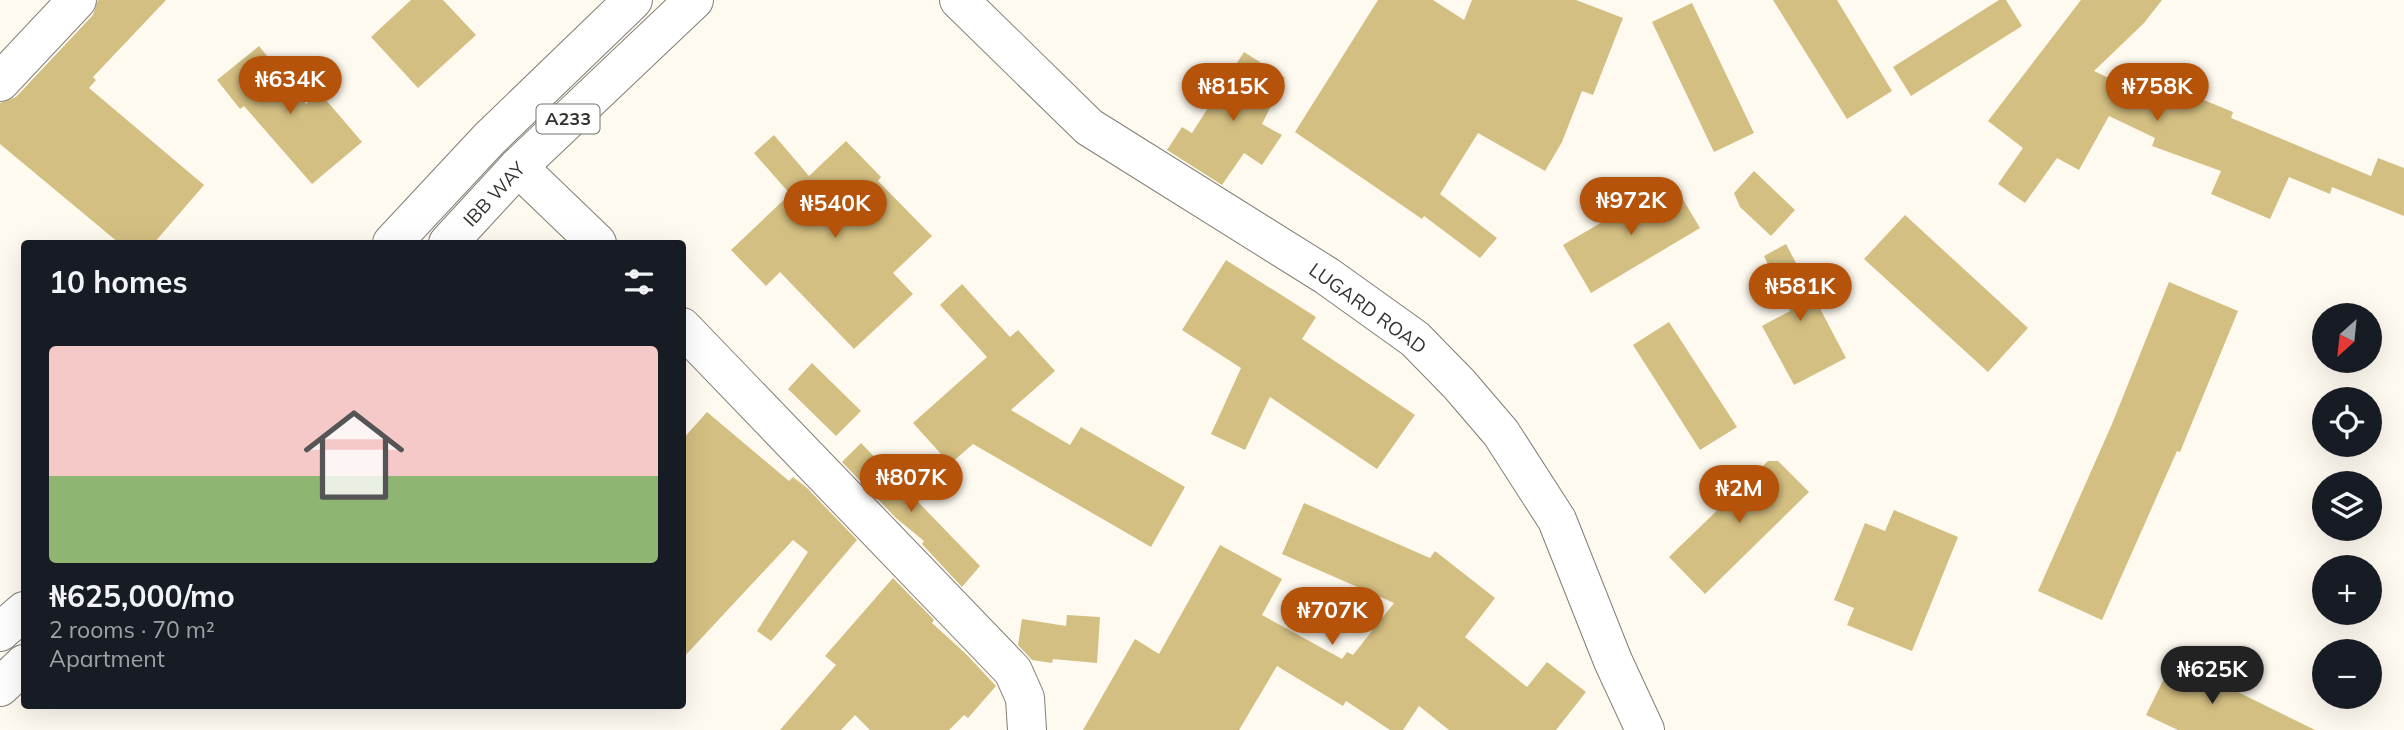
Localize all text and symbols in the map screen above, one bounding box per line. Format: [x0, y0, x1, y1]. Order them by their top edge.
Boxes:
pin: ₦634K [241, 57, 339, 116]
text: ₦634K [255, 64, 325, 93]
pin: ₦815K [1184, 64, 1282, 123]
pin: ₦758K [2108, 64, 2206, 123]
text: ₦815K [1198, 71, 1268, 100]
text: ₦758K [2122, 71, 2192, 100]
road number: A233 [536, 104, 600, 134]
street label: IBB WAY [458, 156, 530, 231]
pin: ₦972K [1582, 177, 1680, 237]
pin: ₦540K [786, 180, 884, 240]
text: ₦972K [1596, 185, 1666, 214]
text: ₦540K [800, 188, 870, 217]
street label: LUGARD ROAD [1305, 257, 1431, 359]
text: 10 homes [49, 263, 188, 301]
icon: filters [620, 263, 658, 301]
pin: ₦581K [1751, 264, 1849, 323]
text: ₦581K [1765, 271, 1835, 300]
north arrow [2312, 303, 2382, 373]
map controls [2312, 303, 2382, 709]
button: locate [2312, 387, 2382, 457]
icon: home [291, 392, 417, 518]
pin: ₦807K [862, 454, 960, 514]
text: ₦807K [876, 462, 946, 491]
pin: ₦2M [1705, 466, 1773, 525]
button: layers [2312, 471, 2382, 541]
text: ₦2M [1715, 473, 1763, 502]
button: + [2312, 555, 2382, 625]
text: ₦625,000/mo [49, 577, 235, 615]
pin: ₦707K [1283, 588, 1381, 647]
text: ₦707K [1297, 595, 1367, 624]
text: 2 rooms · 70 m² [49, 615, 215, 644]
button: − [2312, 639, 2382, 709]
text: Apartment [49, 644, 165, 673]
pin: ₦625K [2163, 646, 2261, 706]
text: ₦625K [2177, 654, 2247, 683]

